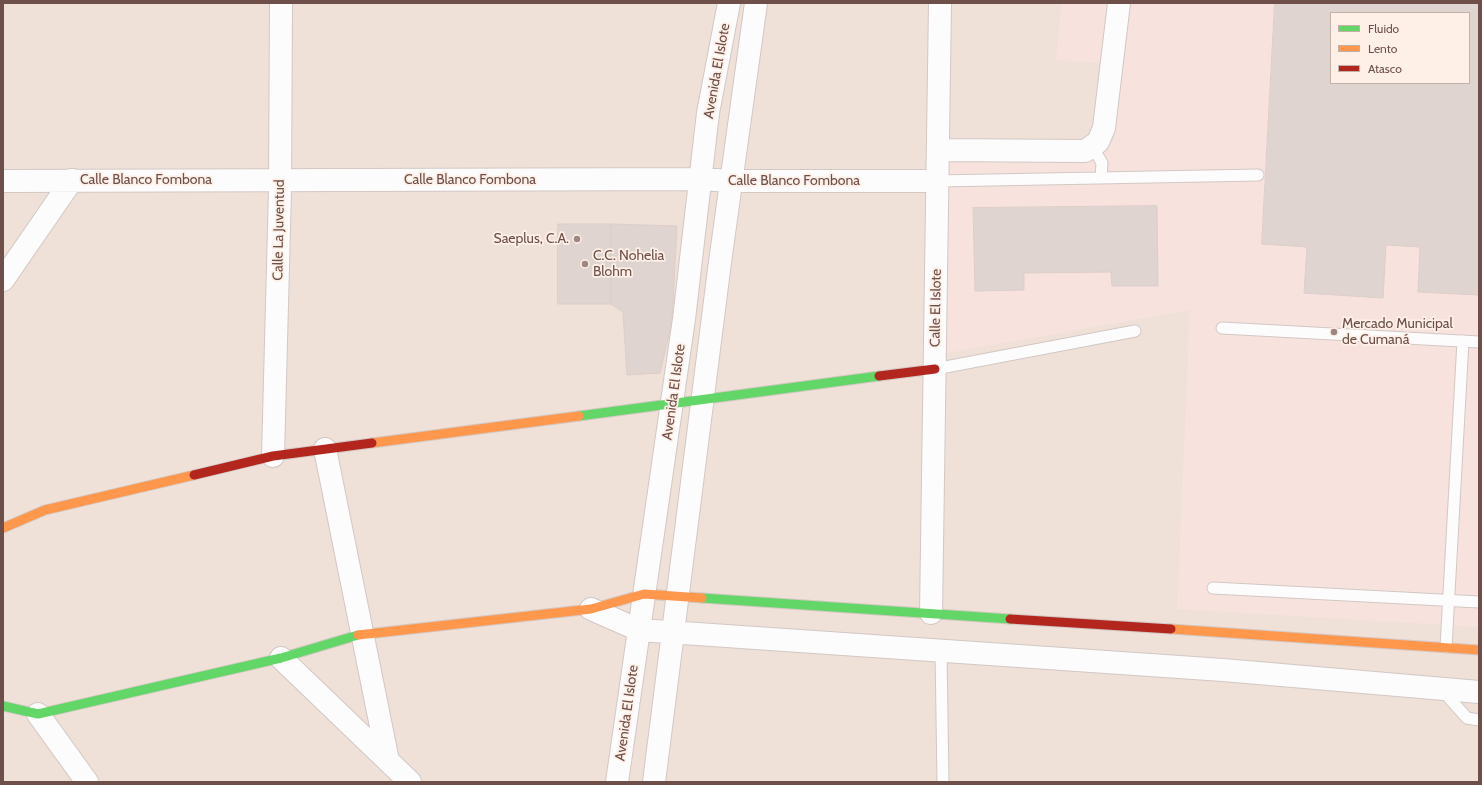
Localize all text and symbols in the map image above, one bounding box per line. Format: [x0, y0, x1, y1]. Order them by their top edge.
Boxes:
legend [1330, 12, 1470, 84]
text: Fluido [1368, 21, 1399, 36]
street label: Avenida El Islote [700, 22, 734, 120]
text: Lento [1368, 41, 1397, 56]
text: Atasco [1368, 61, 1402, 76]
street label: Calle Blanco Fombona [80, 172, 212, 188]
street label: Calle Blanco Fombona [404, 172, 536, 188]
street label: Calle Blanco Fombona [728, 173, 860, 189]
street label: Calle La Juventud [270, 179, 288, 281]
place label: Saeplus, C.A. [493, 231, 569, 247]
marker: Saeplus, C.A. [572, 234, 582, 244]
place label: C.C. Nohelia Blohm [593, 248, 664, 280]
marker: C.C. Nohelia Blohm [580, 259, 590, 269]
street label: Calle El Islote [927, 269, 945, 347]
place label: Mercado Municipal de Cumaná [1342, 316, 1453, 348]
marker: Mercado Municipal de Cumaná [1329, 327, 1339, 337]
street label: Avenida El Islote [659, 343, 689, 441]
street label: Avenida El Islote [612, 664, 642, 762]

